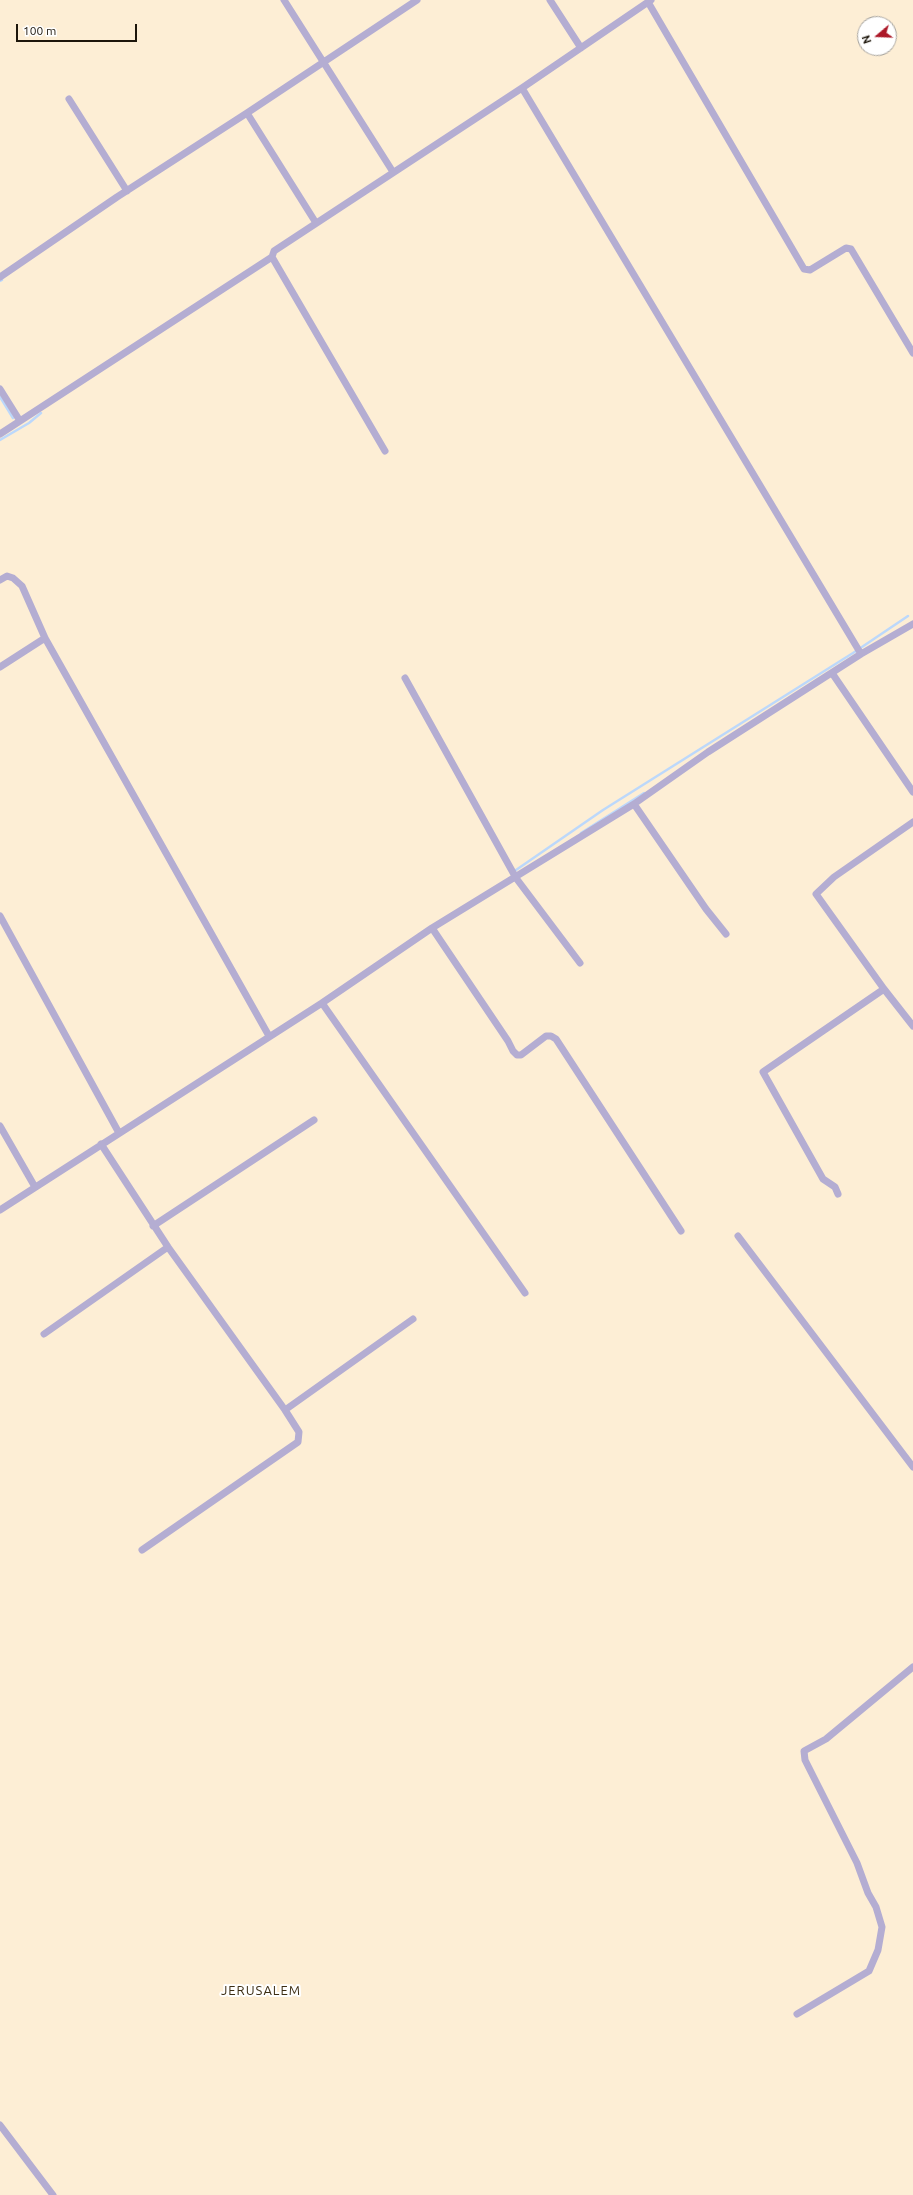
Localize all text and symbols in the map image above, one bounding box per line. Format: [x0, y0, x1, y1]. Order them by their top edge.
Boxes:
scale bar [18, 16, 139, 42]
north arrow [857, 16, 897, 56]
text: 100 m [23, 24, 56, 37]
text: N [860, 34, 874, 45]
district label: JERUSALEM [221, 1983, 301, 1999]

